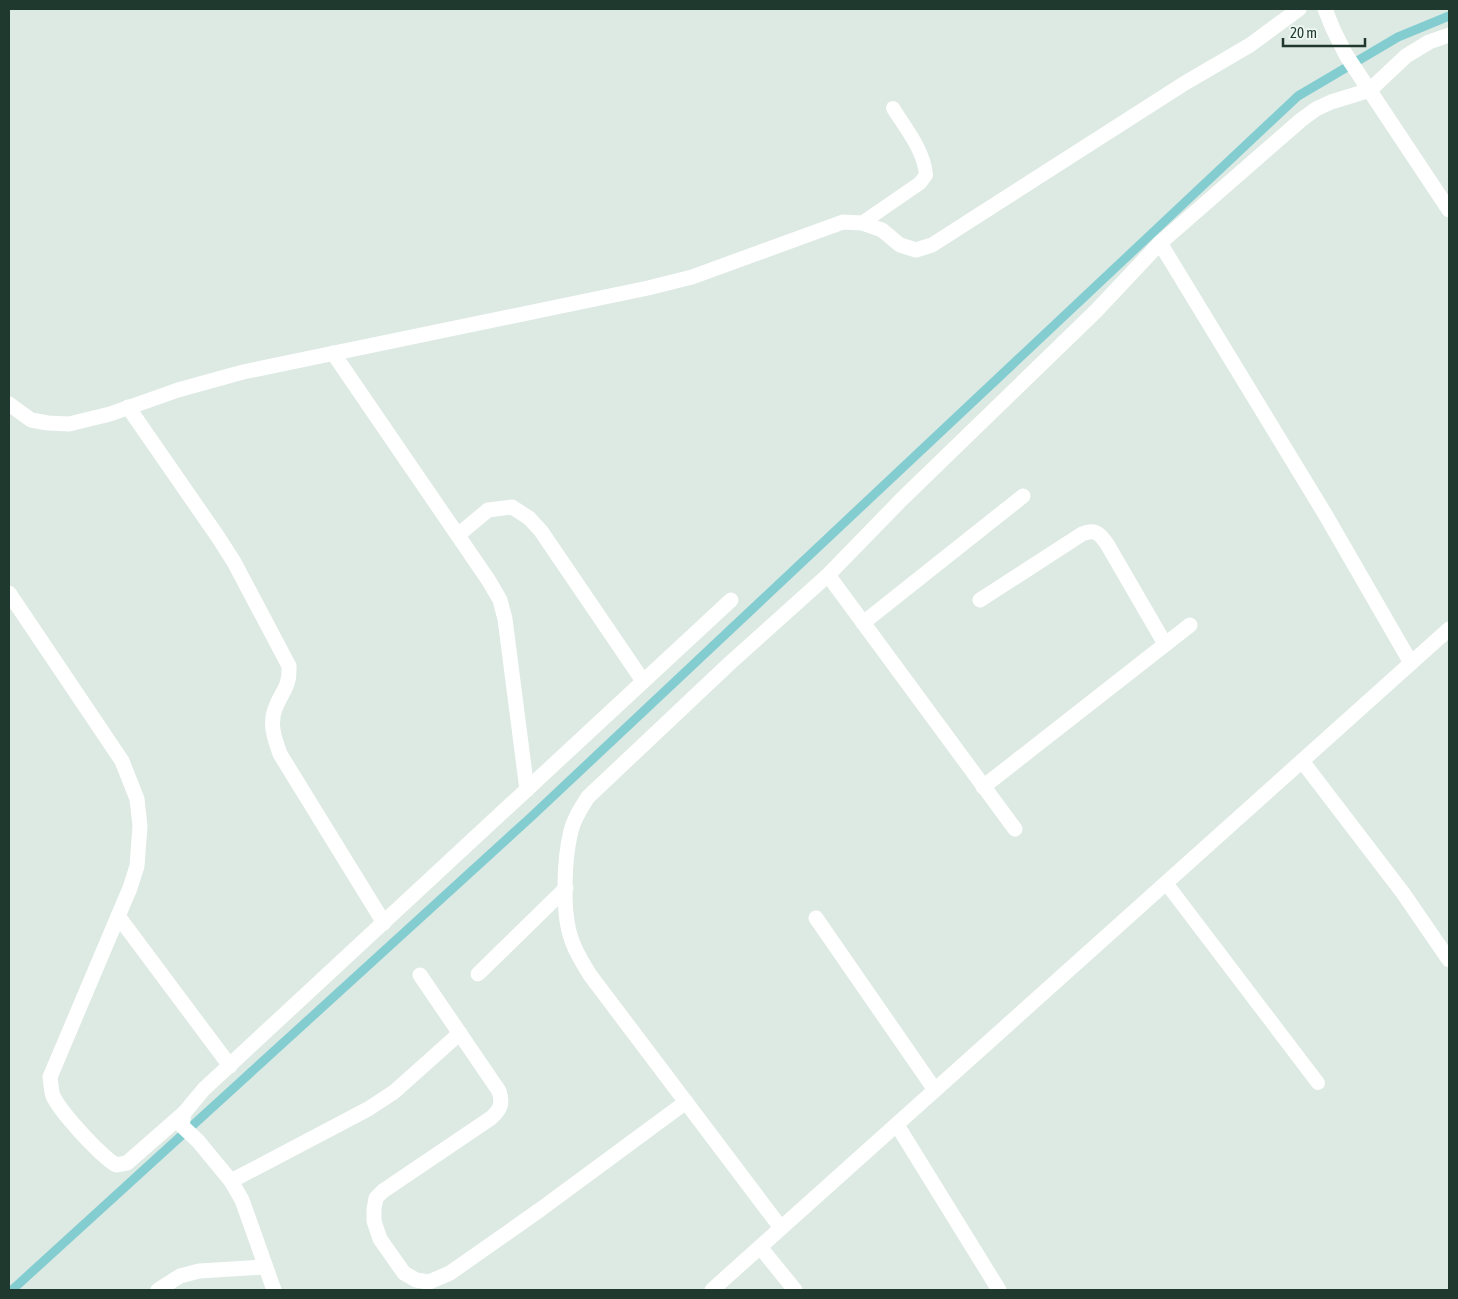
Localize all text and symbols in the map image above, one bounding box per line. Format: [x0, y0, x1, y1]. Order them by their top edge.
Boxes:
scale bar [1283, 15, 1366, 47]
text: 20 m [1290, 24, 1317, 41]

